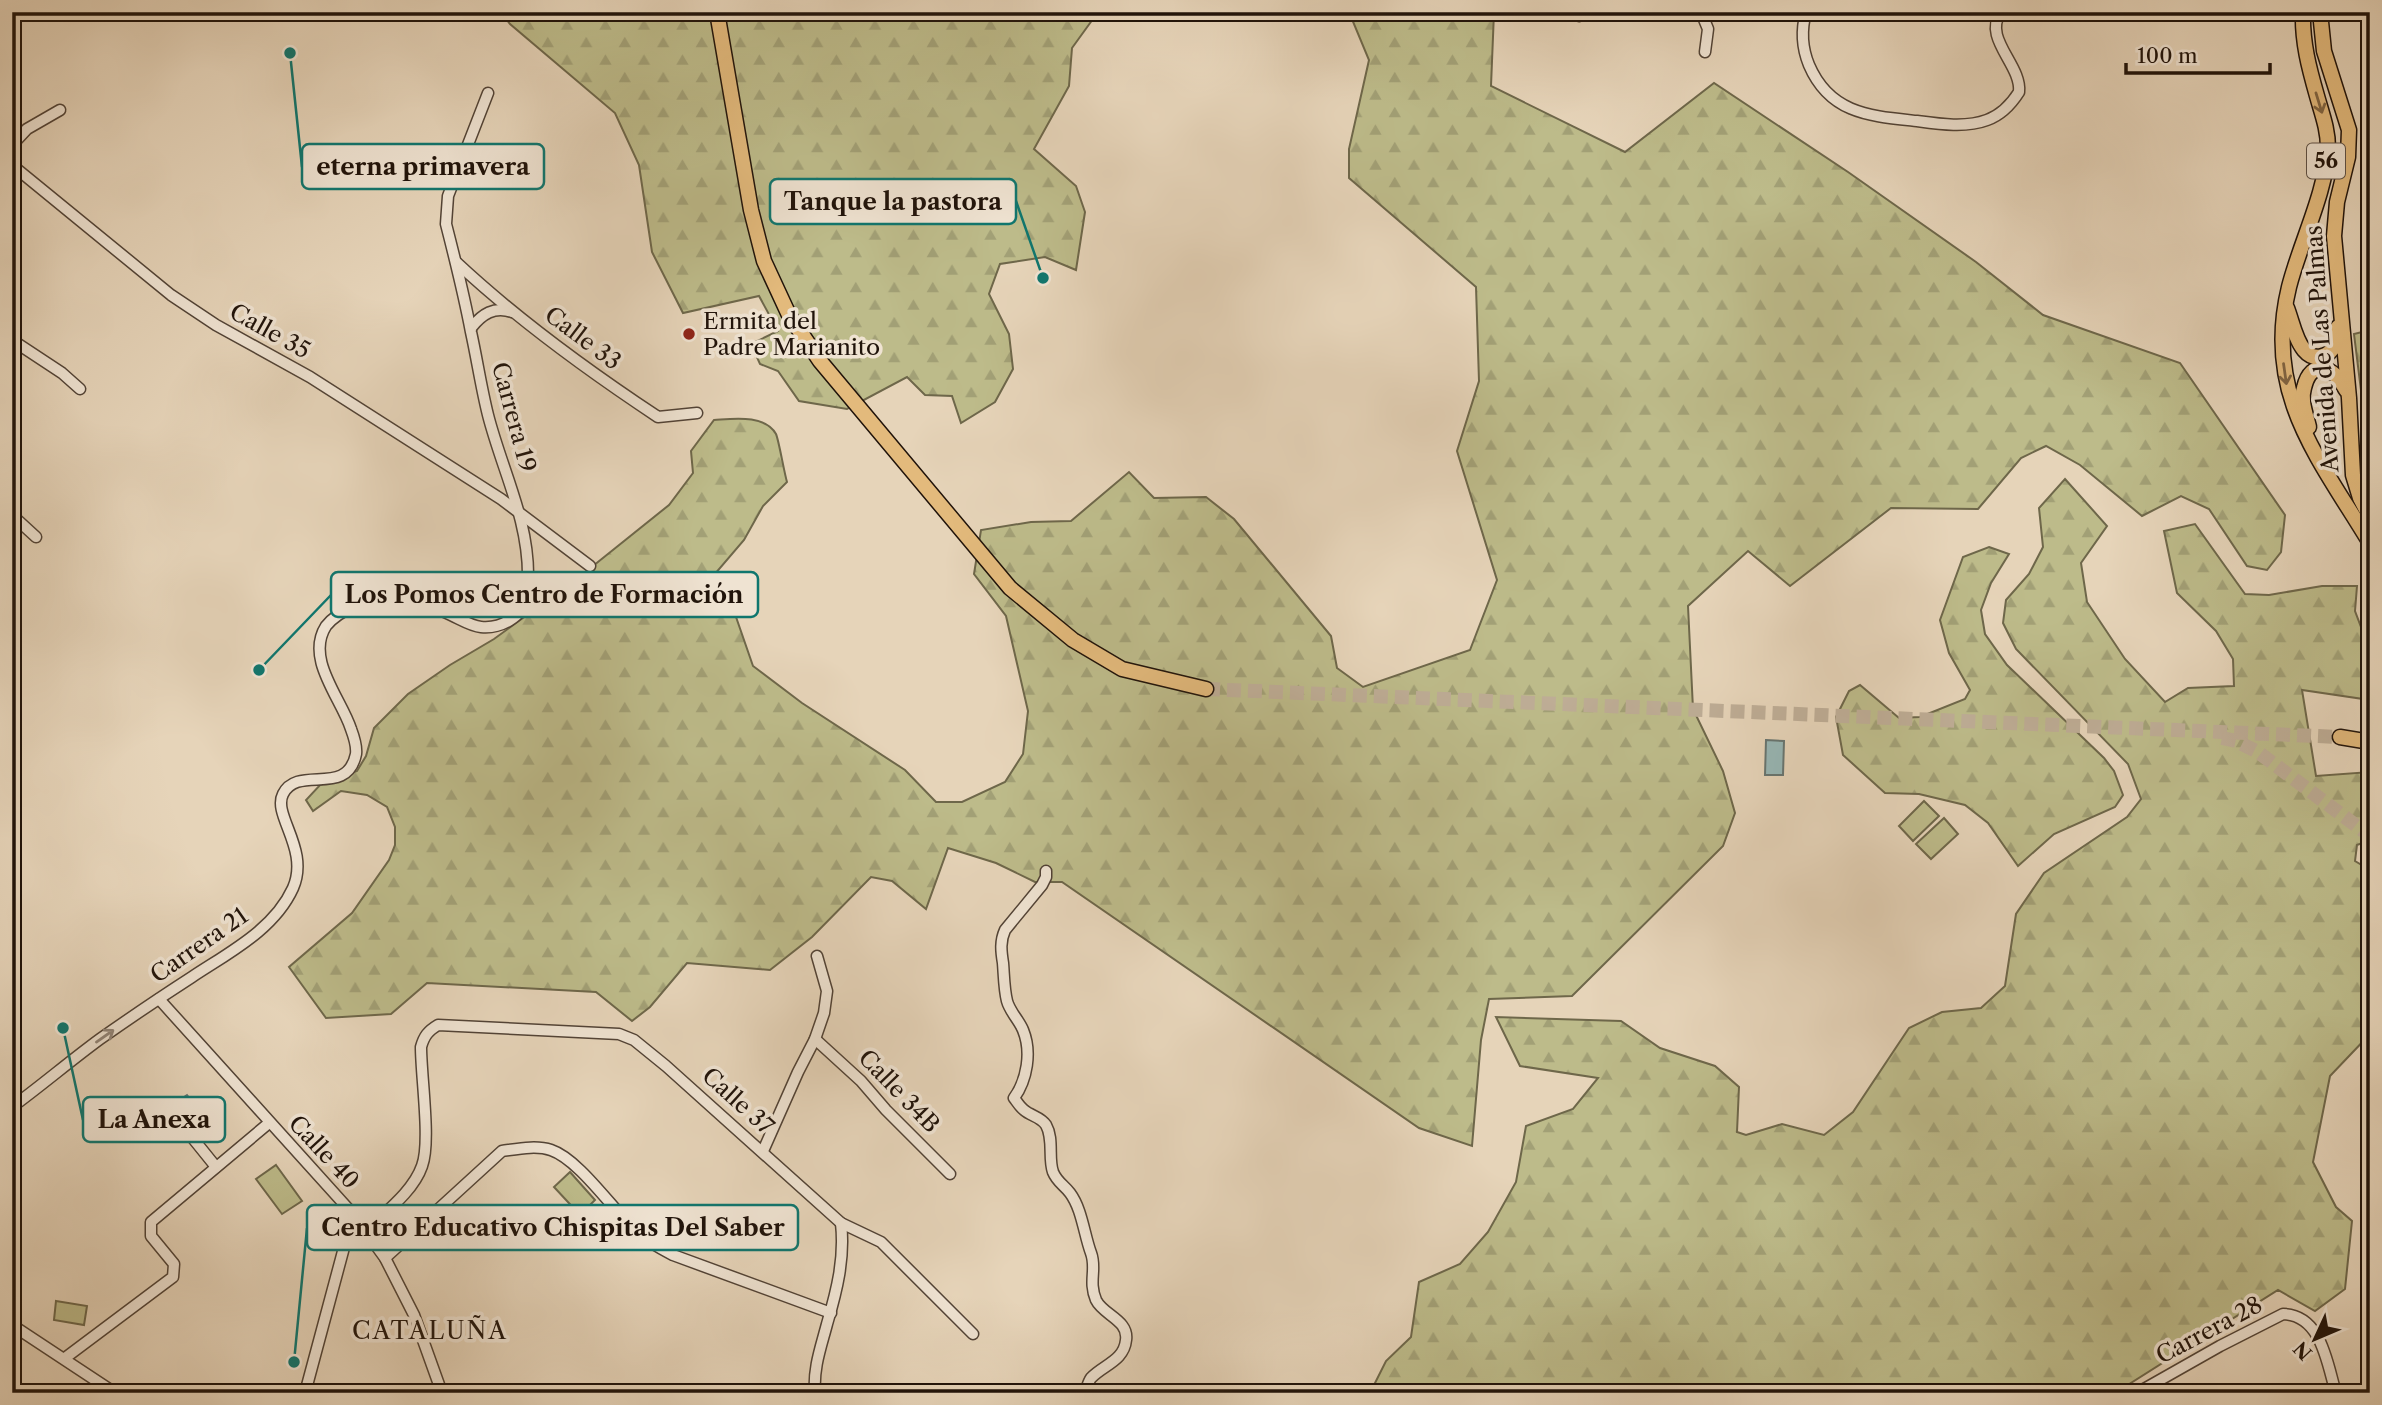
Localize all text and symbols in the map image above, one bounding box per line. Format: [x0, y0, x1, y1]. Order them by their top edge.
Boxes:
scale bar [2126, 32, 2270, 76]
text: 100 m [2137, 43, 2198, 68]
one-way arrow [2313, 92, 2326, 114]
callout: eterna primavera [302, 144, 544, 189]
road number: 56 [2307, 144, 2345, 178]
text: eterna primavera [316, 152, 531, 181]
callout: Tanque la pastora [770, 179, 1016, 224]
text: Tanque la pastora [784, 187, 1003, 216]
street label: Avenida de Las Palmas [2299, 225, 2345, 474]
street label: Calle 35 [225, 297, 315, 365]
street label: Calle 33 [539, 300, 627, 376]
place label: Ermita del Padre Marianito [703, 307, 880, 361]
marker: Ermita del Padre Marianito [681, 326, 697, 342]
street label: Carrera 19 [486, 359, 542, 475]
one-way arrow [2279, 362, 2292, 385]
callout: Los Pomos Centro de Formación [331, 572, 758, 617]
text: Los Pomos Centro de Formación [345, 580, 744, 609]
street label: Carrera 21 [145, 901, 253, 989]
one-way arrow [95, 1029, 114, 1043]
street label: Calle 34B [853, 1044, 945, 1138]
street label: Calle 37 [696, 1062, 780, 1141]
callout: La Anexa [83, 1097, 225, 1142]
text: La Anexa [97, 1105, 212, 1134]
street label: Calle 40 [283, 1109, 365, 1195]
callout: Centro Educativo Chispitas Del Saber [307, 1205, 798, 1250]
text: Centro Educativo Chispitas Del Saber [321, 1213, 785, 1242]
street label: Carrera 28 [2151, 1290, 2267, 1370]
north arrow [2280, 1304, 2350, 1374]
district label: CATALUÑA [352, 1315, 508, 1345]
text: N [2289, 1337, 2317, 1364]

